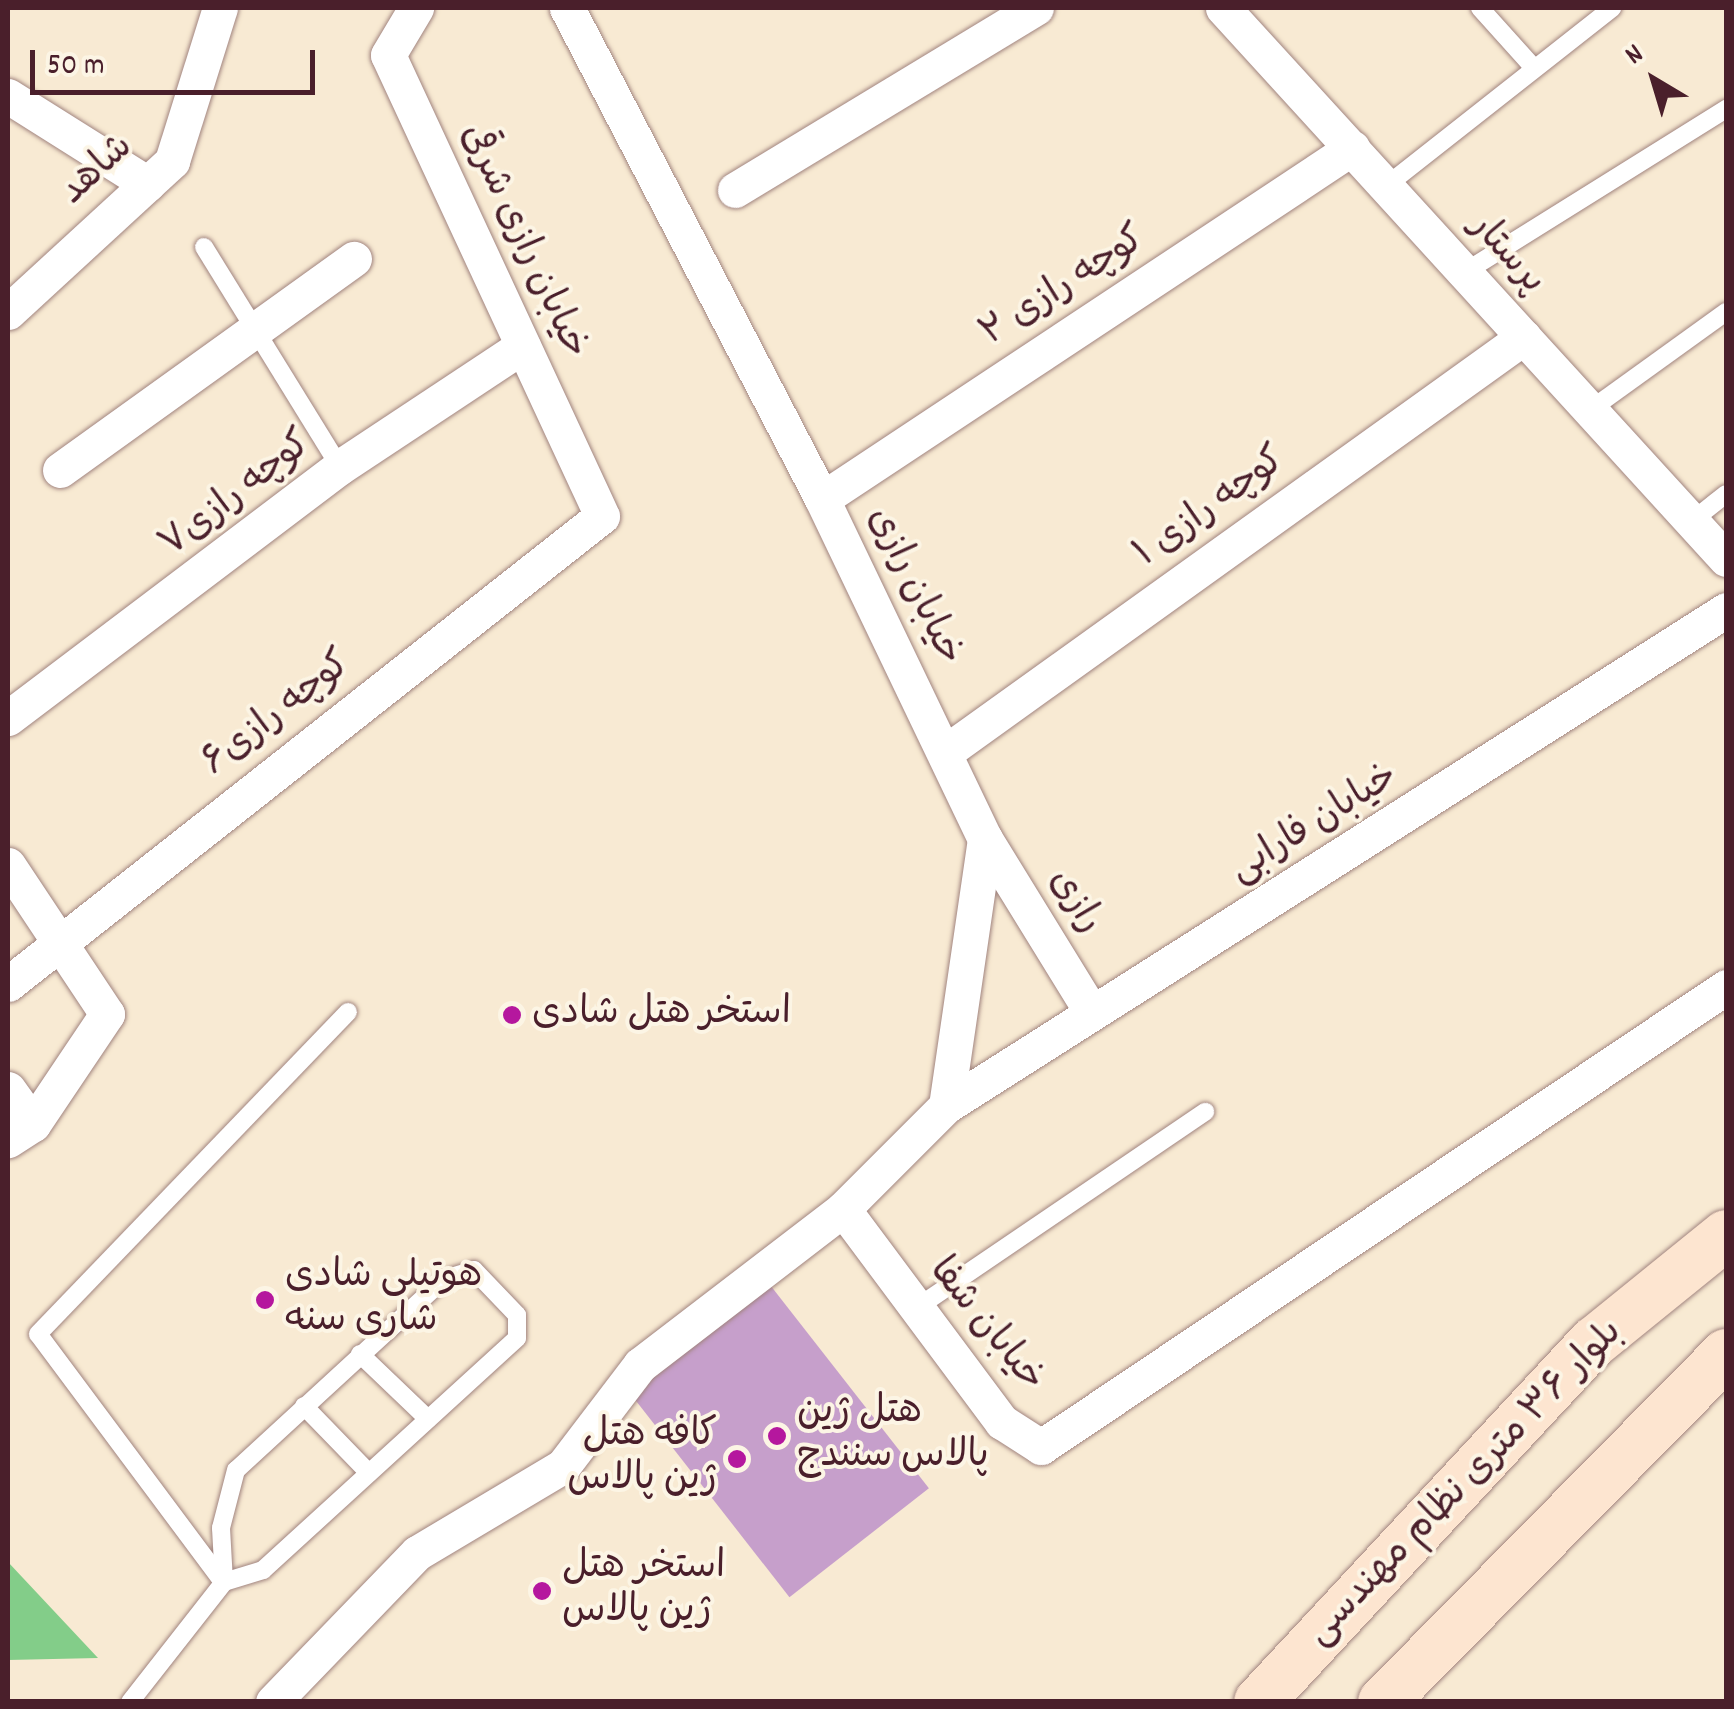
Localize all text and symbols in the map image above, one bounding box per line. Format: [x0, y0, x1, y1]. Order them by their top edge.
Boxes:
scale bar [35, 30, 320, 92]
north arrow [1604, 30, 1704, 130]
text: N [1618, 36, 1653, 76]
text: 50 m [47, 46, 105, 89]
street label: خیابان رازی شرقی [448, 118, 596, 366]
street label: شاهد [52, 126, 144, 216]
street label: پرستار [1458, 205, 1554, 305]
street label: کوچه رازی ۲ [973, 218, 1155, 358]
street label: کوچه رازی۷ [152, 423, 322, 569]
street label: کوچه رازی ۱ [1127, 439, 1295, 579]
street label: خیابان رازی [855, 501, 971, 673]
street label: کوچه رازی۶ [195, 643, 361, 787]
street label: خیابان فارابی [1222, 755, 1408, 895]
street label: رازی [1037, 861, 1111, 943]
place label: استخر هتل شادی [532, 992, 791, 1038]
marker: استخر هتل شادی [501, 1004, 523, 1026]
street label: خیابان شفا [917, 1250, 1053, 1402]
place label: هوتیلی شادی شاری سنه [285, 1255, 482, 1344]
marker: هوتیلی شادی شاری سنه [254, 1289, 276, 1311]
street label: بلوار ۳۶ متری نظام مهندسی [1298, 1311, 1634, 1657]
place label: هتل ژین پالاس سنندج [797, 1391, 989, 1480]
place label: کافه هتل ژین پالاس [567, 1414, 717, 1504]
marker: هتل ژین پالاس سنندج [766, 1425, 788, 1447]
marker: کافه هتل ژین پالاس [726, 1448, 748, 1470]
place label: استخر هتل ژین پالاس [562, 1546, 725, 1636]
marker: استخر هتل ژین پالاس [531, 1580, 553, 1602]

